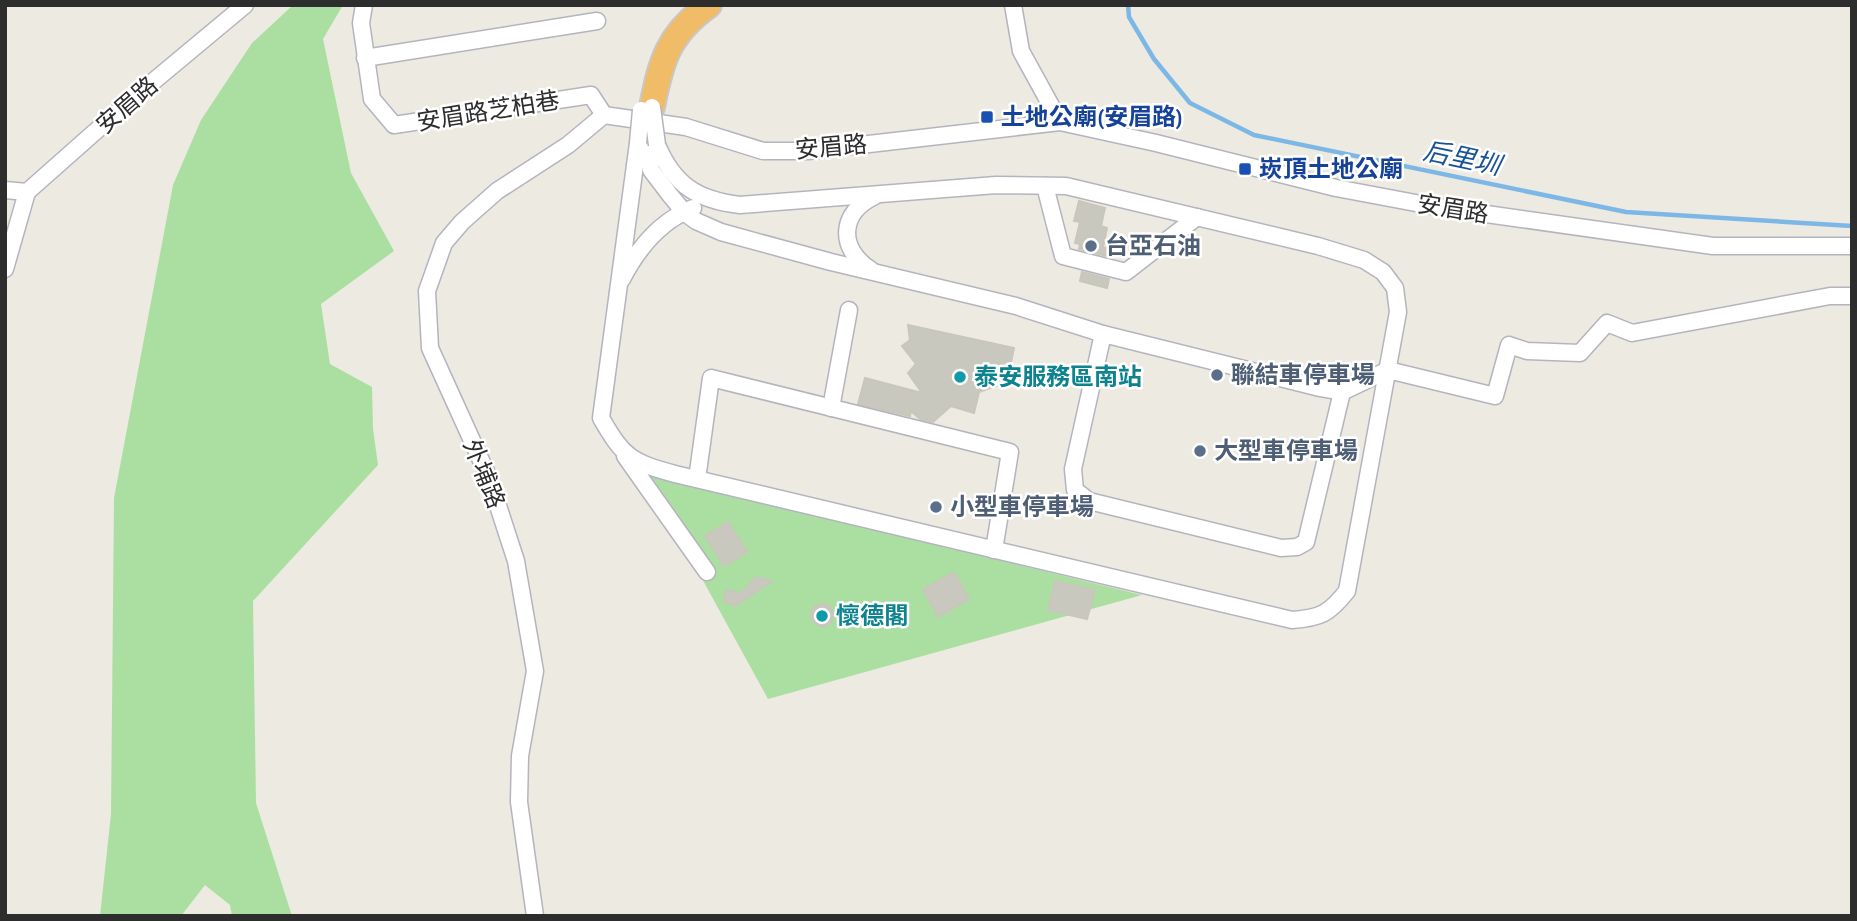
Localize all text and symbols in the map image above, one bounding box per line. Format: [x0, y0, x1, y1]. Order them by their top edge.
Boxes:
street label: 安眉路 [91, 72, 163, 138]
street label: 安眉路芝柏巷 [415, 87, 561, 135]
place label: 土地公廟(安眉路) [1001, 104, 1183, 130]
marker: 土地公廟(安眉路) [979, 109, 995, 125]
street label: 安眉路 [794, 131, 868, 163]
water label: 后里圳 [1421, 137, 1507, 181]
place label: 崁頂土地公廟 [1259, 156, 1403, 182]
marker: 崁頂土地公廟 [1237, 161, 1253, 177]
street label: 安眉路 [1415, 191, 1491, 227]
place label: 台亞石油 [1105, 233, 1201, 259]
marker: 台亞石油 [1083, 238, 1099, 254]
place label: 聯結車停車場 [1231, 362, 1375, 388]
place label: 泰安服務區南站 [974, 364, 1142, 390]
marker: 聯結車停車場 [1209, 367, 1225, 383]
marker: 泰安服務區南站 [952, 369, 968, 385]
street label: 外埔路 [458, 436, 510, 512]
place label: 大型車停車場 [1214, 438, 1358, 464]
marker: 大型車停車場 [1192, 443, 1208, 459]
place label: 小型車停車場 [950, 494, 1094, 520]
marker: 小型車停車場 [928, 499, 944, 515]
place label: 懷德閣 [836, 603, 908, 629]
marker: 懷德閣 [814, 608, 830, 624]

